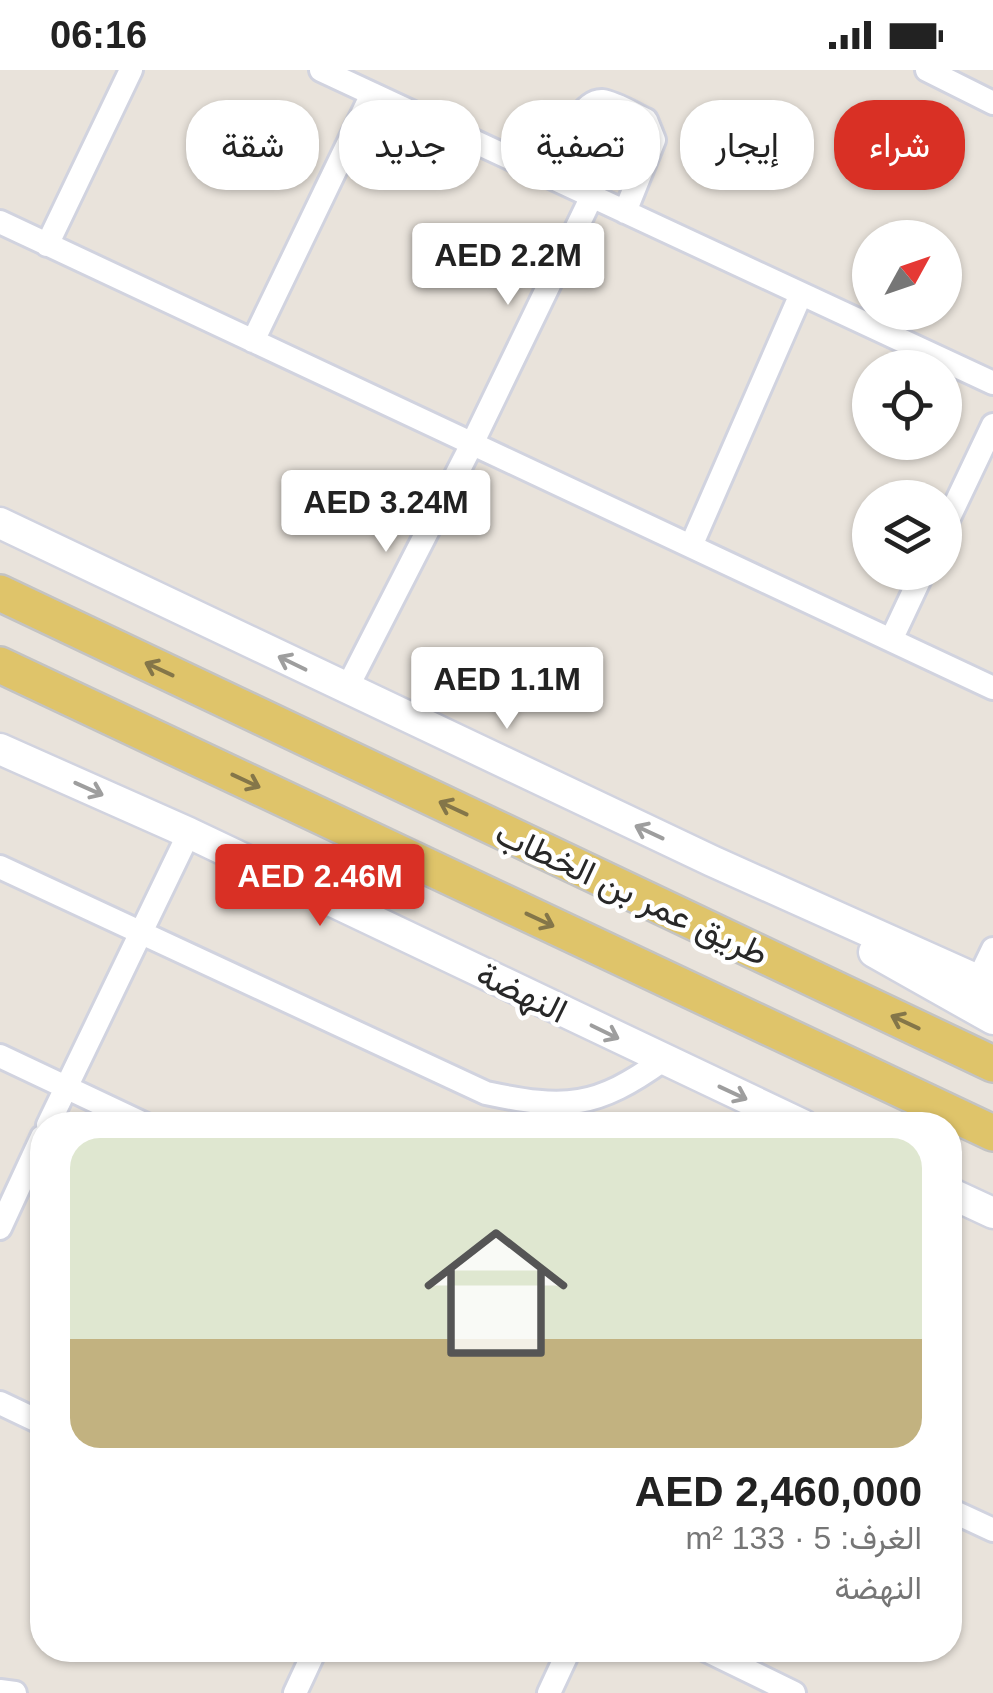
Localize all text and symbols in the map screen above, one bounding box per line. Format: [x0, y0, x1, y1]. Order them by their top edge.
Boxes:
text: 06:16 [50, 14, 147, 56]
chip: شقة [186, 100, 319, 190]
chip: جديد [339, 100, 481, 190]
chip: تصفية [501, 100, 660, 190]
chip: إيجار [680, 100, 814, 190]
chip: شراء [834, 100, 965, 190]
north arrow [852, 220, 962, 330]
map controls [852, 220, 962, 590]
pin: AED 2.2M [405, 223, 611, 308]
text: AED 2.2M [434, 237, 582, 273]
button: locate [852, 350, 962, 460]
pin: AED 3.24M [272, 470, 500, 555]
button: layers [852, 480, 962, 590]
text: AED 3.24M [303, 484, 469, 520]
pin: AED 1.1M [404, 647, 610, 732]
one-way arrow [277, 653, 307, 672]
one-way arrow [145, 658, 175, 677]
text: AED 1.1M [433, 661, 581, 697]
one-way arrow [231, 773, 261, 791]
one-way arrow [73, 781, 104, 799]
one-way arrow [439, 798, 469, 817]
street label: طريق عمر بن الخطاب [488, 812, 775, 976]
one-way arrow [635, 821, 665, 840]
pin: AED 2.46M [206, 844, 434, 929]
text: AED 2.46M [237, 858, 403, 894]
one-way arrow [525, 911, 555, 930]
street label: النهضة [469, 953, 574, 1033]
one-way arrow [891, 1012, 921, 1031]
one-way arrow [589, 1023, 619, 1042]
one-way arrow [717, 1084, 747, 1103]
icon: home [406, 1203, 586, 1383]
text: AED 2,460,000 [635, 1468, 922, 1515]
text: الغرف: 5 · 133 m² [686, 1520, 922, 1556]
text: النهضة [835, 1570, 922, 1606]

